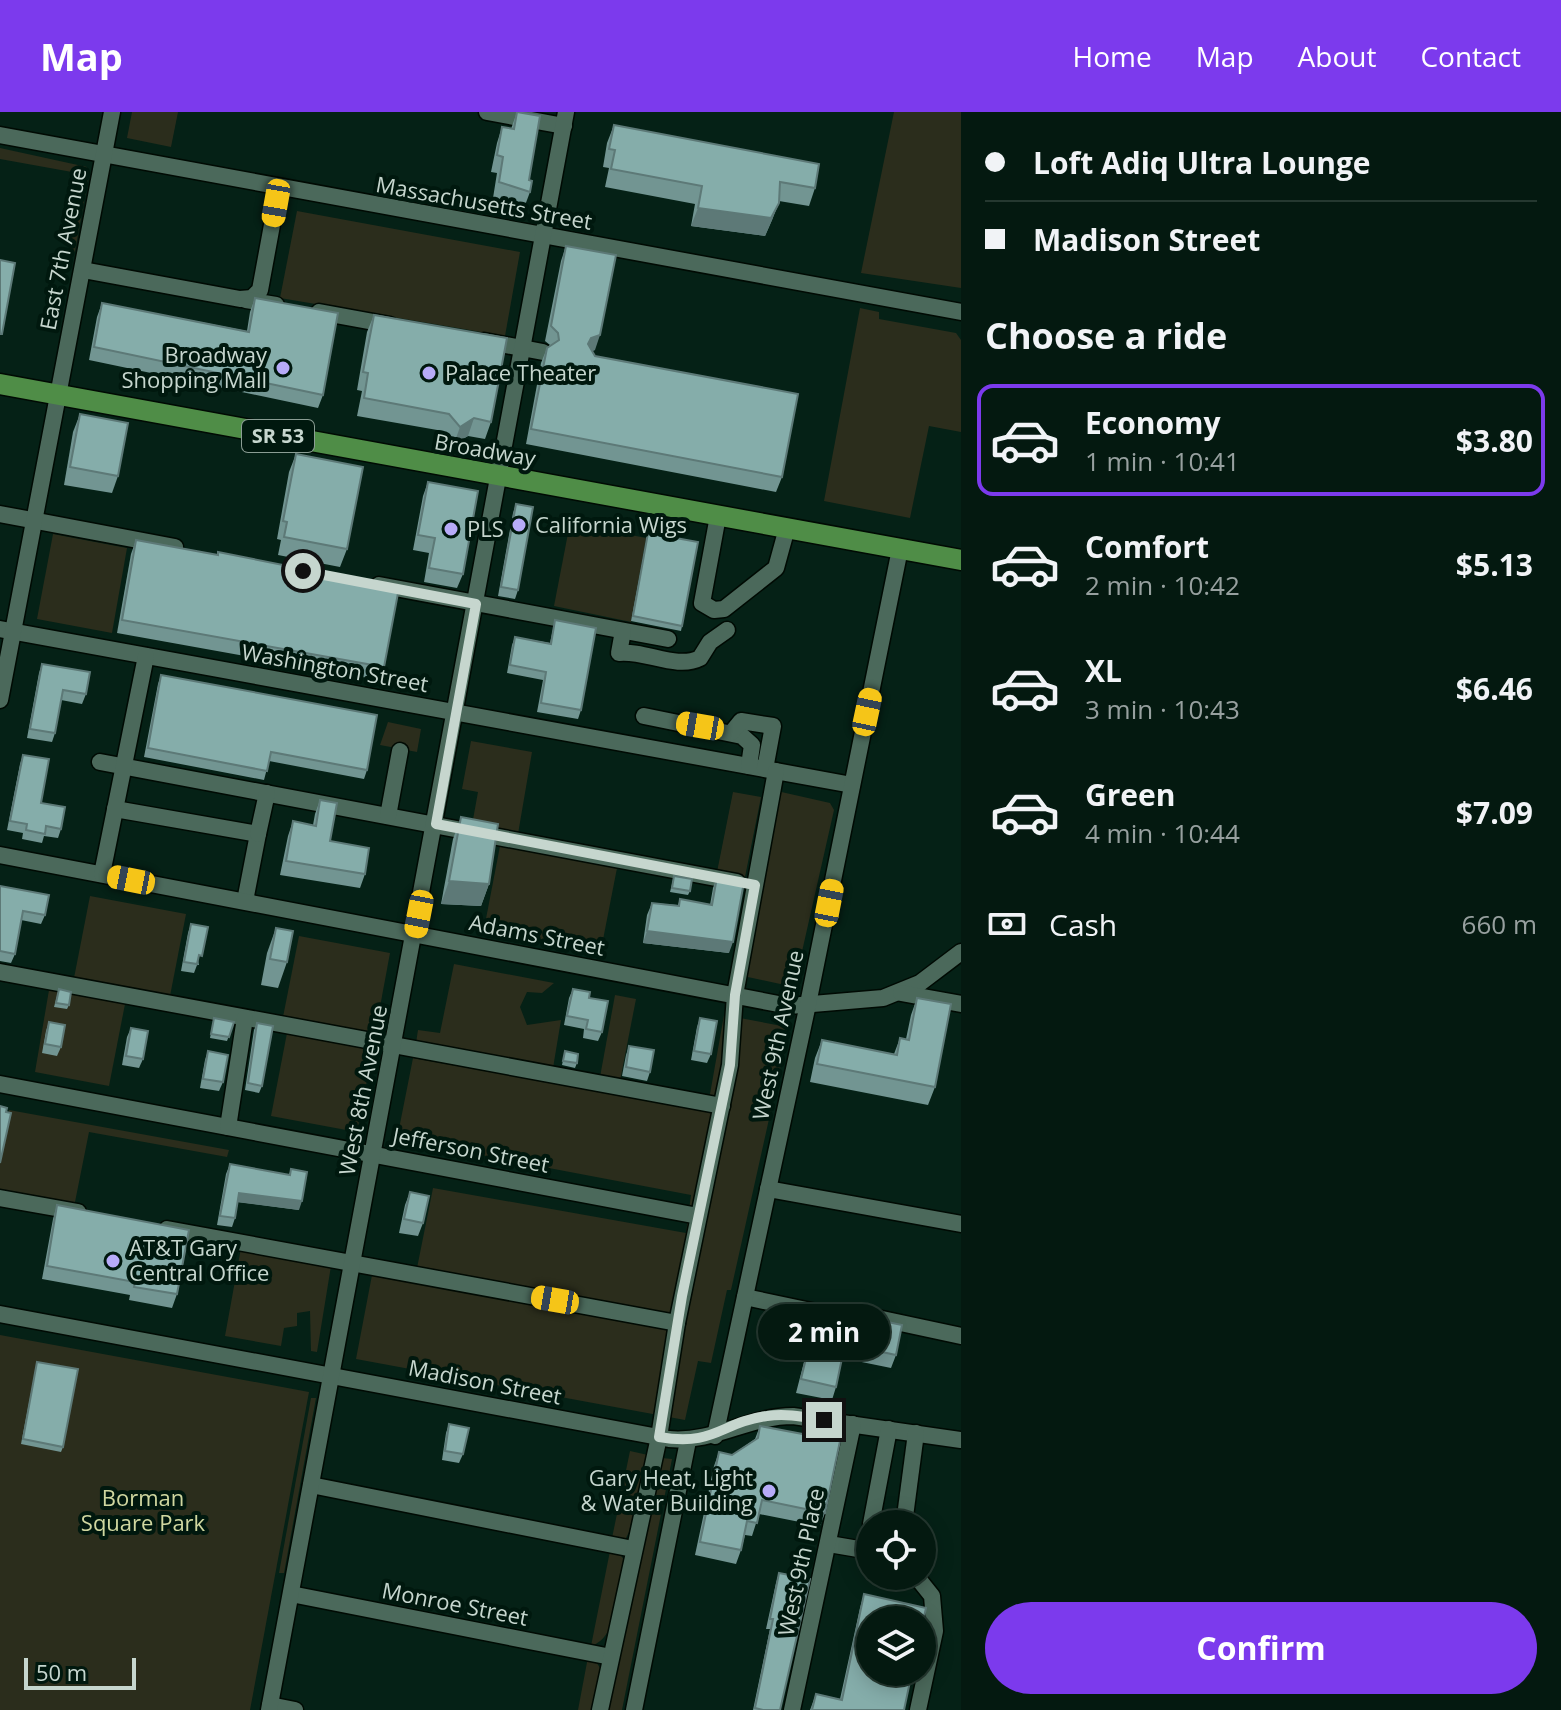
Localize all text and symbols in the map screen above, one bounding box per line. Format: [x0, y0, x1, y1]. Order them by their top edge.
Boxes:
text: Map [40, 30, 123, 82]
text: Home [1073, 37, 1152, 75]
text: Map [1196, 37, 1254, 75]
text: About [1298, 37, 1376, 75]
text: Contact [1420, 37, 1521, 75]
text: Loft Adiq Ultra Lounge [1033, 142, 1371, 183]
street label: East 7th Avenue [32, 165, 92, 333]
street label: Massachusetts Street [374, 168, 595, 236]
car [260, 177, 292, 229]
text: Madison Street [1033, 219, 1260, 260]
text: Choose a ride [985, 311, 1227, 360]
place label: Broadway Shopping Mall [121, 339, 268, 394]
place label: Palace Theater [445, 357, 596, 387]
marker: Broadway Shopping Mall [274, 359, 292, 377]
marker: Palace Theater [420, 364, 438, 382]
text: Economy [1085, 402, 1221, 443]
icon: car [989, 404, 1061, 476]
road number: SR 53 [242, 420, 314, 452]
text: $3.80 [1456, 420, 1533, 461]
street label: Broadway [432, 425, 539, 473]
text: 1 min · 10:41 [1085, 443, 1240, 479]
place label: California Wigs [535, 509, 687, 539]
place label: PLS [467, 513, 504, 543]
marker: California Wigs [510, 516, 528, 534]
marker: PLS [442, 520, 460, 538]
text: Comfort [1085, 526, 1209, 567]
icon: car [989, 528, 1061, 600]
text: $5.13 [1456, 544, 1533, 585]
route start [285, 553, 321, 589]
text: 2 min · 10:42 [1085, 567, 1240, 603]
street label: Washington Street [239, 636, 431, 698]
text: XL [1085, 650, 1122, 691]
icon: car [989, 652, 1061, 724]
text: $6.46 [1456, 668, 1533, 709]
car [850, 686, 884, 738]
text: 3 min · 10:43 [1085, 691, 1240, 727]
car [674, 710, 726, 742]
text: Green [1085, 774, 1176, 815]
icon: car [989, 776, 1061, 848]
text: $7.09 [1456, 792, 1533, 833]
text: 4 min · 10:44 [1085, 815, 1240, 851]
car [105, 864, 157, 896]
car [813, 877, 845, 929]
car [403, 888, 435, 940]
icon: cash [985, 902, 1029, 946]
text: Cash [1049, 904, 1117, 945]
street label: Adams Street [467, 906, 608, 962]
text: 660 m [1462, 906, 1537, 942]
street label: West 9th Avenue [744, 947, 810, 1122]
street label: West 8th Avenue [331, 1002, 393, 1178]
street label: Jefferson Street [388, 1119, 552, 1179]
place label: AT&T Gary Central Office [129, 1232, 269, 1287]
marker: AT&T Gary Central Office [104, 1252, 122, 1270]
car [529, 1284, 581, 1316]
callout: 2 min [758, 1304, 890, 1360]
text: 2 min [788, 1314, 860, 1350]
street label: Madison Street [406, 1351, 564, 1411]
route end [806, 1402, 842, 1438]
place label: Gary Heat, Light & Water Building [581, 1462, 753, 1517]
park label: Borman Square Park [81, 1482, 206, 1537]
marker: Gary Heat, Light & Water Building [760, 1482, 778, 1500]
street label: West 9th Place [770, 1485, 830, 1638]
map controls [856, 1510, 936, 1686]
button: locate [856, 1510, 936, 1590]
street label: Monroe Street [380, 1574, 531, 1632]
button: Confirm [985, 1602, 1537, 1694]
button: layers [856, 1606, 936, 1686]
scale bar [24, 1654, 136, 1690]
text: 50 m [36, 1657, 87, 1687]

